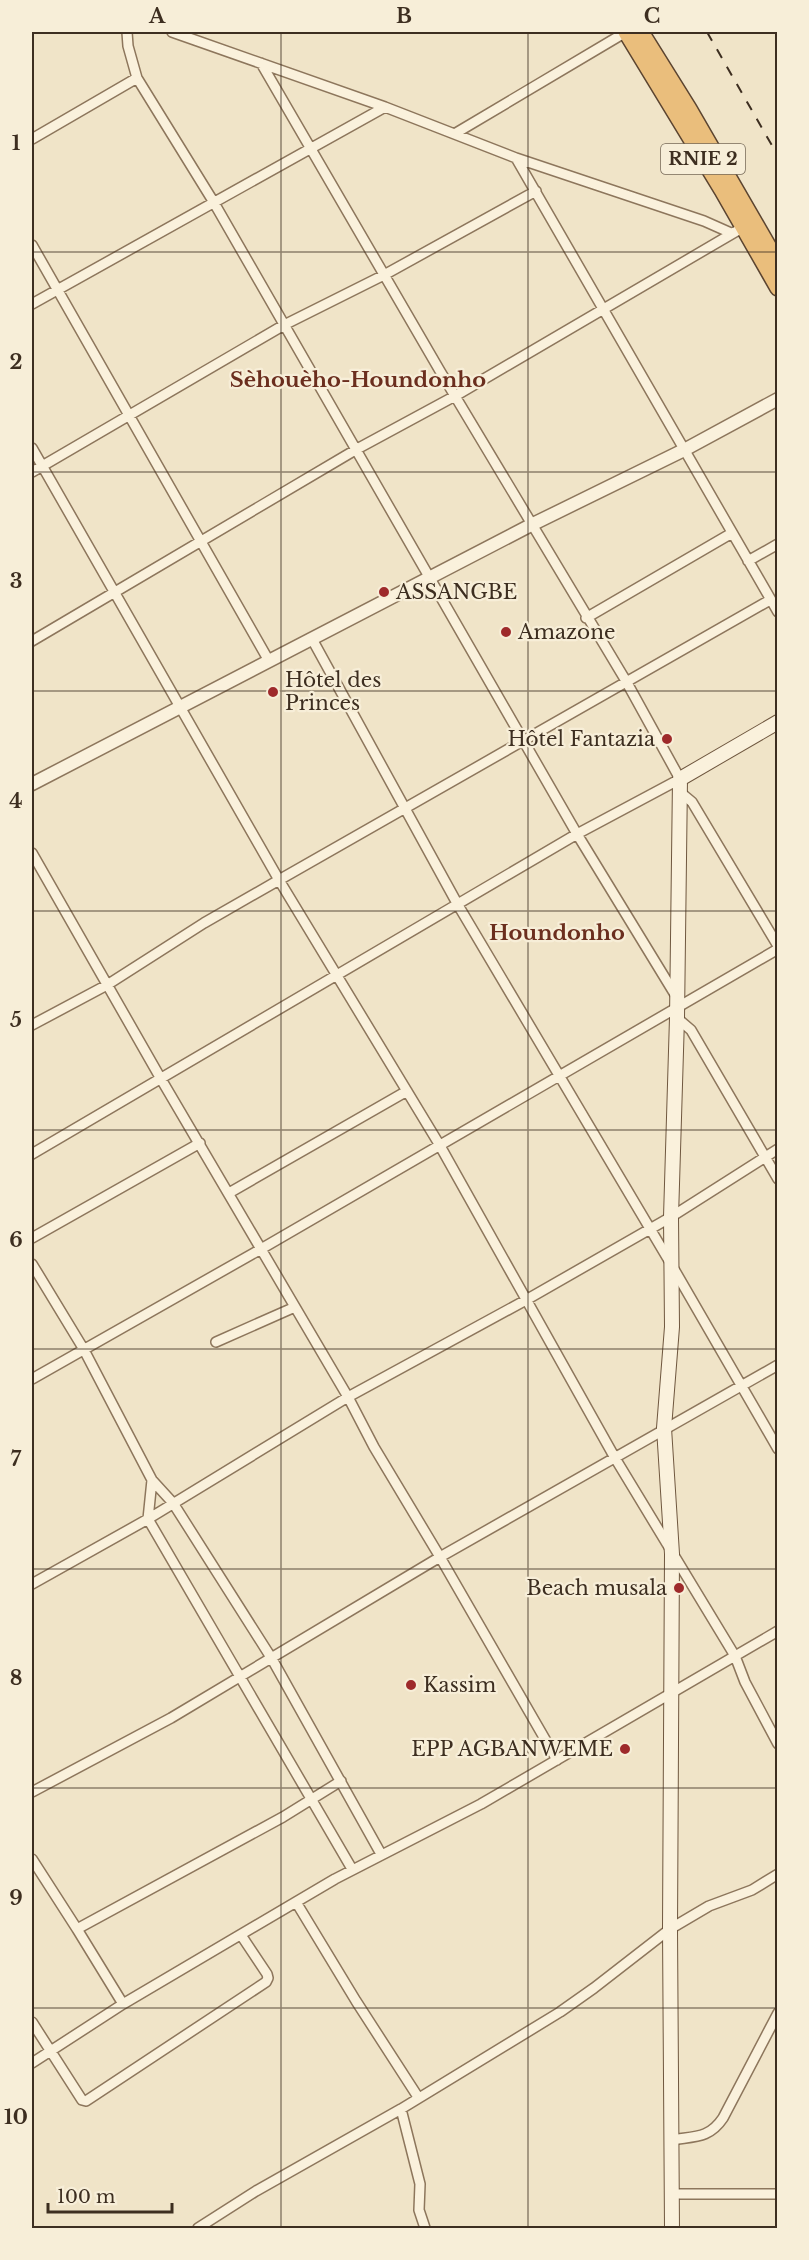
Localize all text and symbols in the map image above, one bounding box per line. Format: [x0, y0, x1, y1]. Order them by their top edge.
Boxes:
text: A [148, 4, 166, 28]
text: B [396, 4, 412, 28]
text: C [644, 4, 660, 28]
text: 1 [12, 131, 21, 155]
road number: RNIE 2 [661, 144, 745, 174]
text: 2 [9, 350, 23, 374]
district label: Sèhouèho-Houndonho [230, 367, 486, 393]
text: 3 [10, 569, 22, 593]
place label: ASSANGBE [395, 580, 517, 604]
marker: ASSANGBE [377, 585, 391, 599]
place label: Amazone [517, 620, 615, 644]
marker: Amazone [499, 625, 513, 639]
place label: Hôtel des Princes [285, 668, 381, 715]
marker: Hôtel des Princes [266, 685, 280, 699]
place label: Hôtel Fantazia [507, 727, 656, 751]
marker: Hôtel Fantazia [660, 732, 674, 746]
text: 4 [9, 789, 23, 813]
district label: Houndonho [489, 920, 625, 946]
text: 5 [10, 1008, 22, 1032]
text: 6 [9, 1228, 23, 1252]
text: 7 [11, 1447, 22, 1471]
place label: Beach musala [526, 1576, 668, 1600]
marker: Beach musala [672, 1581, 686, 1595]
text: 8 [10, 1666, 22, 1690]
place label: Kassim [423, 1673, 497, 1697]
marker: Kassim [404, 1678, 418, 1692]
place label: EPP AGBANWEME [411, 1737, 613, 1761]
marker: EPP AGBANWEME [618, 1742, 632, 1756]
text: 9 [9, 1886, 23, 1910]
text: 10 [4, 2105, 28, 2129]
scale bar [48, 2176, 172, 2214]
text: 100 m [57, 2186, 115, 2208]

